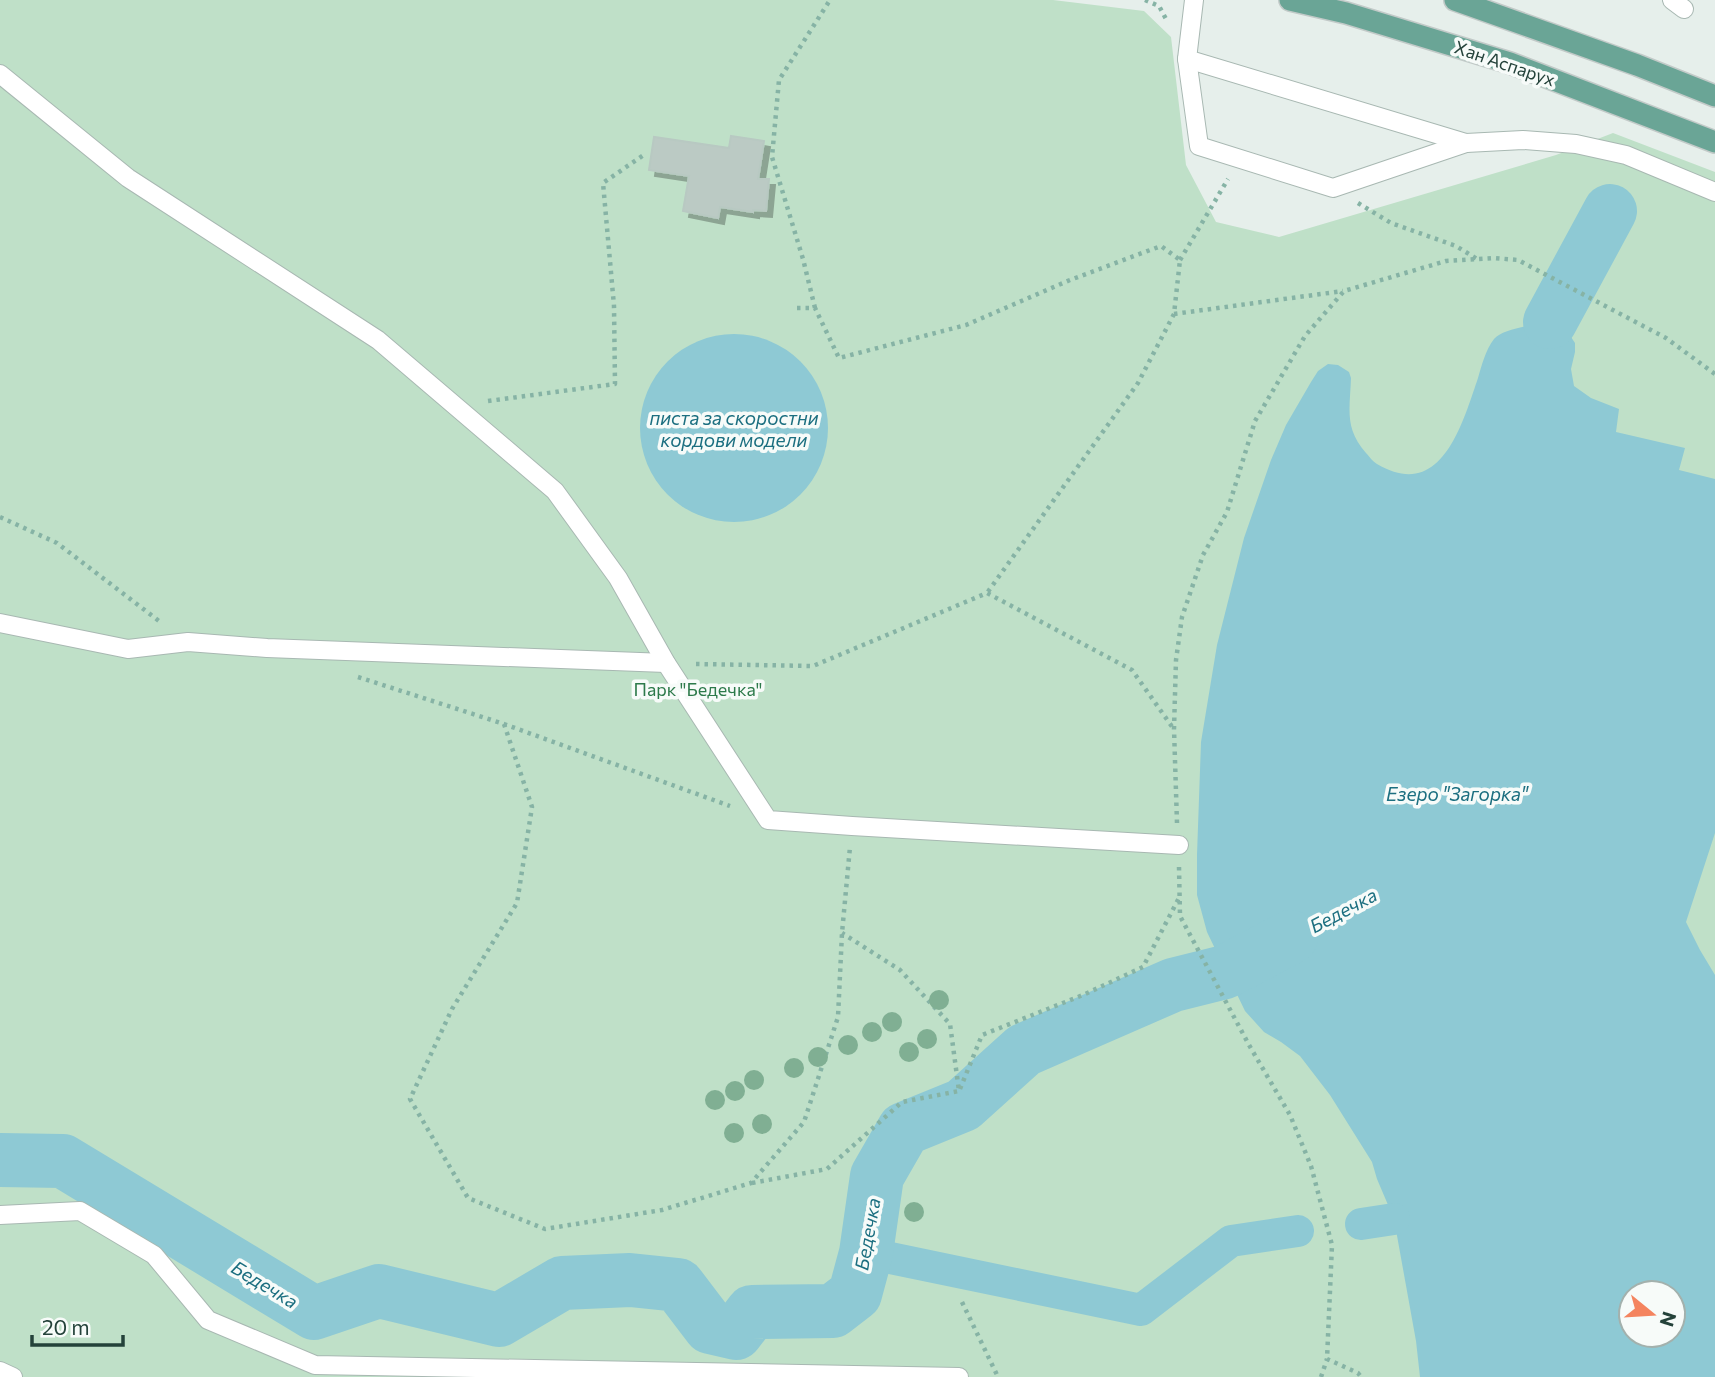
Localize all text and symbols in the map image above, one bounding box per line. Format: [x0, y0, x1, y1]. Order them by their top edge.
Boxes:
street label: Хан Аспарух [1452, 36, 1559, 91]
water label: писта за скоростни кордови модели [649, 406, 819, 451]
park label: Парк "Бедечка" [633, 678, 763, 700]
water label: Езеро "Загорка" [1386, 782, 1529, 805]
water label: Бедечка [1305, 883, 1381, 937]
water label: Бедечка [849, 1196, 885, 1272]
water label: Бедечка [228, 1255, 302, 1313]
north arrow [1617, 1279, 1687, 1349]
scale bar [32, 1304, 122, 1348]
text: N [1656, 1309, 1682, 1330]
text: 20 m [42, 1314, 90, 1339]

